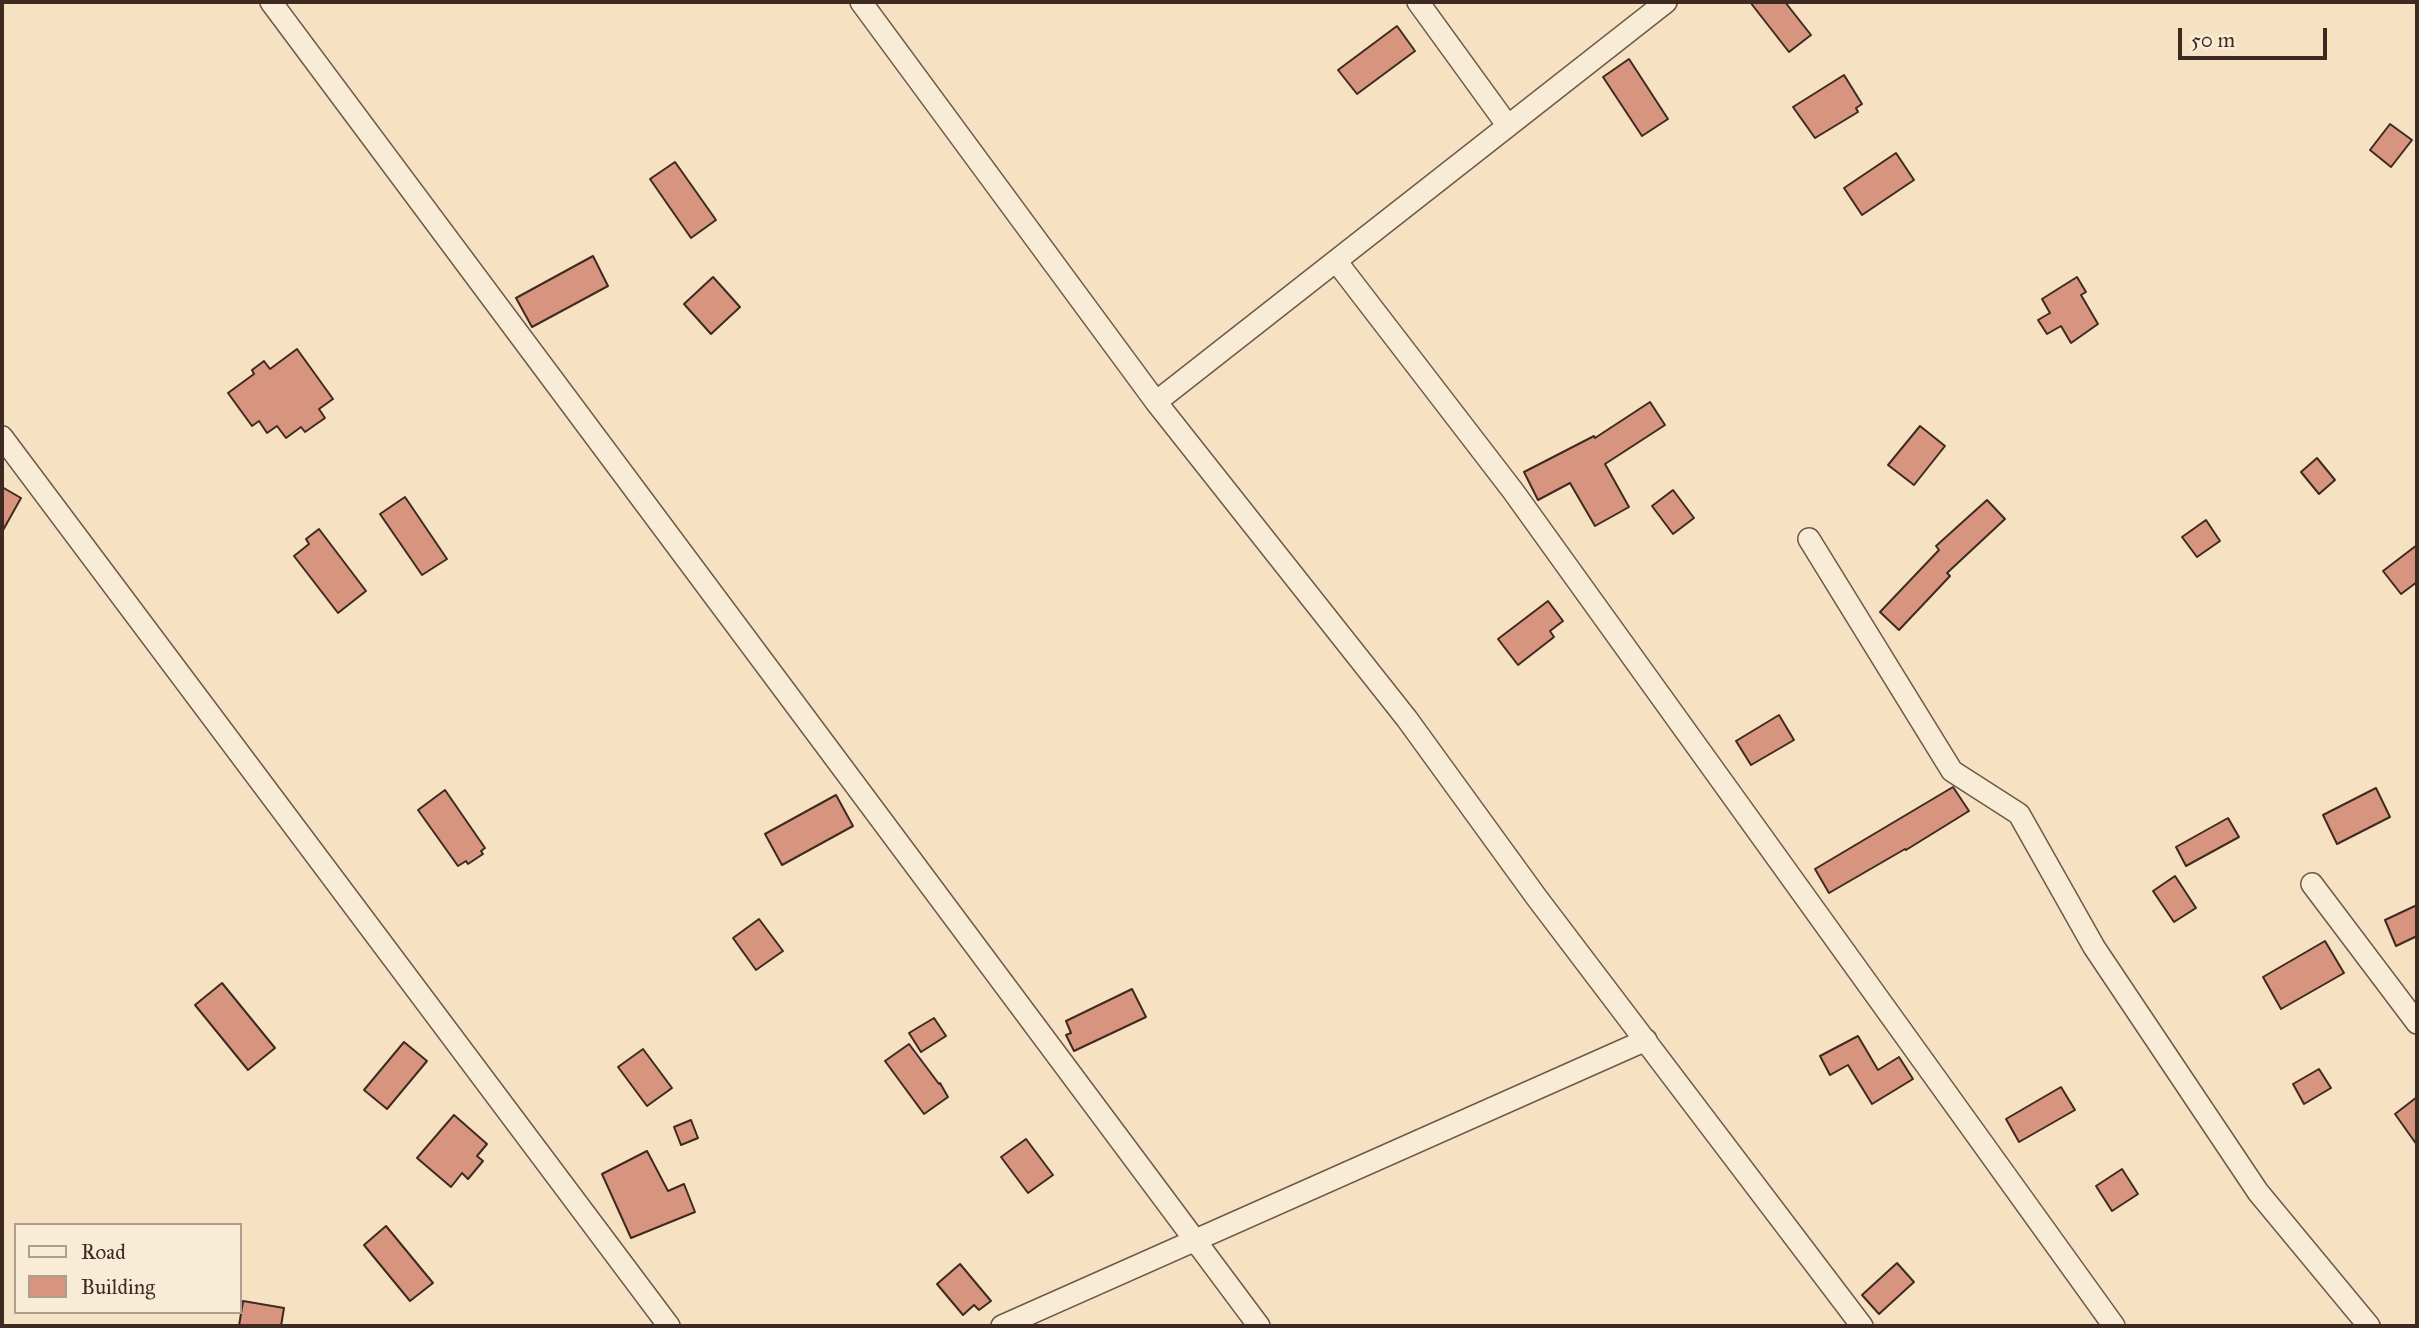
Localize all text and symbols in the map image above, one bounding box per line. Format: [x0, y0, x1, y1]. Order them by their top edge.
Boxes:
scale bar [2181, 14, 2330, 58]
text: 50 m [2191, 27, 2235, 53]
legend [14, 1223, 242, 1314]
text: Road [81, 1239, 126, 1265]
text: Building [81, 1274, 155, 1300]

